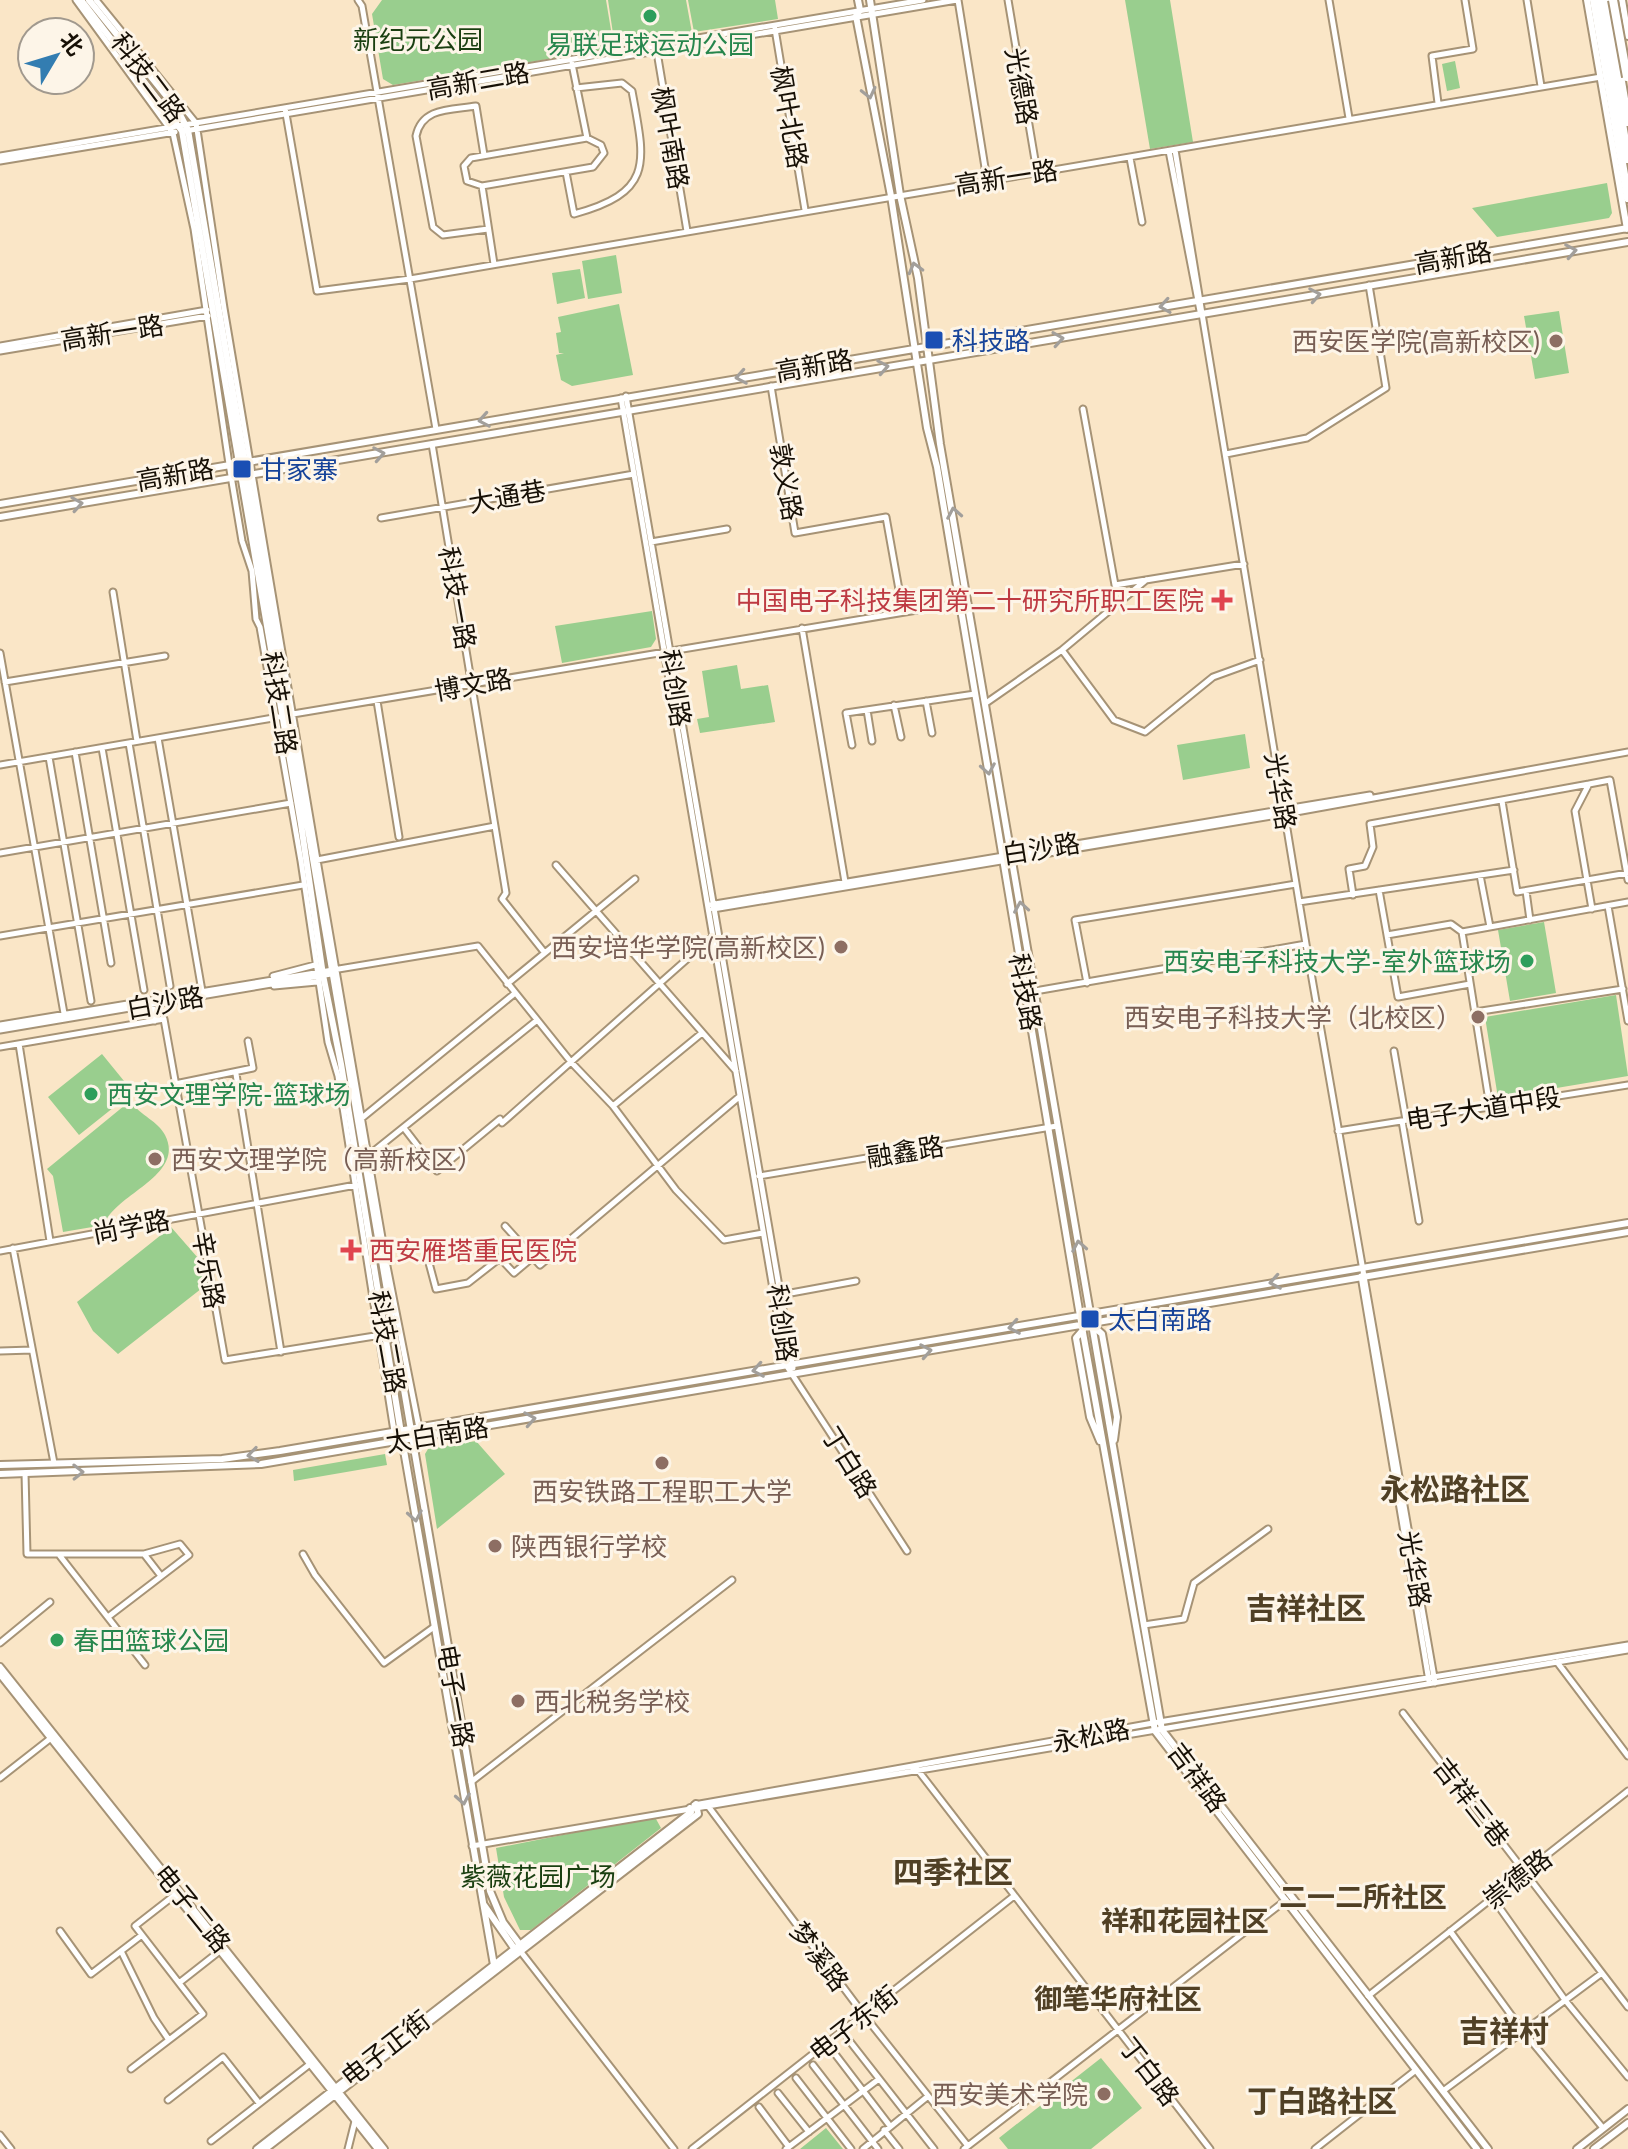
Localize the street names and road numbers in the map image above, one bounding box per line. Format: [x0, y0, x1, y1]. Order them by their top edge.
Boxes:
street label: 科技二路 [105, 26, 193, 128]
street label: 光德路 [999, 45, 1045, 127]
street label: 高新二路 [424, 55, 532, 105]
street label: 枫叶北路 [765, 63, 815, 171]
street label: 枫叶南路 [646, 84, 696, 192]
street label: 高新一路 [952, 153, 1060, 201]
street label: 高新路 [1412, 234, 1494, 280]
street label: 高新一路 [58, 308, 166, 356]
street label: 高新路 [773, 342, 855, 388]
street label: 敦义路 [764, 441, 810, 523]
street label: 高新路 [134, 451, 216, 497]
street label: 大通巷 [466, 473, 548, 519]
street label: 科技一路 [433, 544, 483, 652]
street label: 科创路 [654, 647, 698, 729]
street label: 科技二路 [256, 649, 304, 757]
street label: 博文路 [432, 661, 514, 707]
street label: 光华路 [1259, 750, 1303, 832]
street label: 白沙路 [1000, 826, 1082, 870]
street label: 科技路 [1003, 951, 1049, 1033]
street label: 白沙路 [124, 979, 206, 1025]
street label: 电子大道中段 [1403, 1080, 1563, 1136]
street label: 融鑫路 [864, 1129, 946, 1173]
street label: 尚学路 [90, 1203, 172, 1249]
street label: 辛乐路 [186, 1229, 232, 1311]
street label: 科创路 [762, 1282, 804, 1364]
street label: 科技二路 [363, 1288, 413, 1396]
street label: 太白南路 [383, 1410, 491, 1458]
street label: 丁白路 [816, 1420, 884, 1504]
street label: 光华路 [1392, 1528, 1438, 1610]
street label: 电子一路 [431, 1642, 481, 1750]
street label: 永松路 [1050, 1712, 1132, 1758]
street label: 吉祥路 [1162, 1736, 1234, 1818]
street label: 吉祥三巷 [1427, 1751, 1517, 1853]
street label: 崇德路 [1476, 1841, 1558, 1915]
street label: 电子二路 [148, 1858, 238, 1958]
street label: 梦溪路 [784, 1915, 856, 1997]
street label: 电子东街 [802, 1978, 904, 2068]
street label: 电子正街 [334, 2003, 436, 2093]
street label: 丁白路 [1113, 2030, 1187, 2112]

